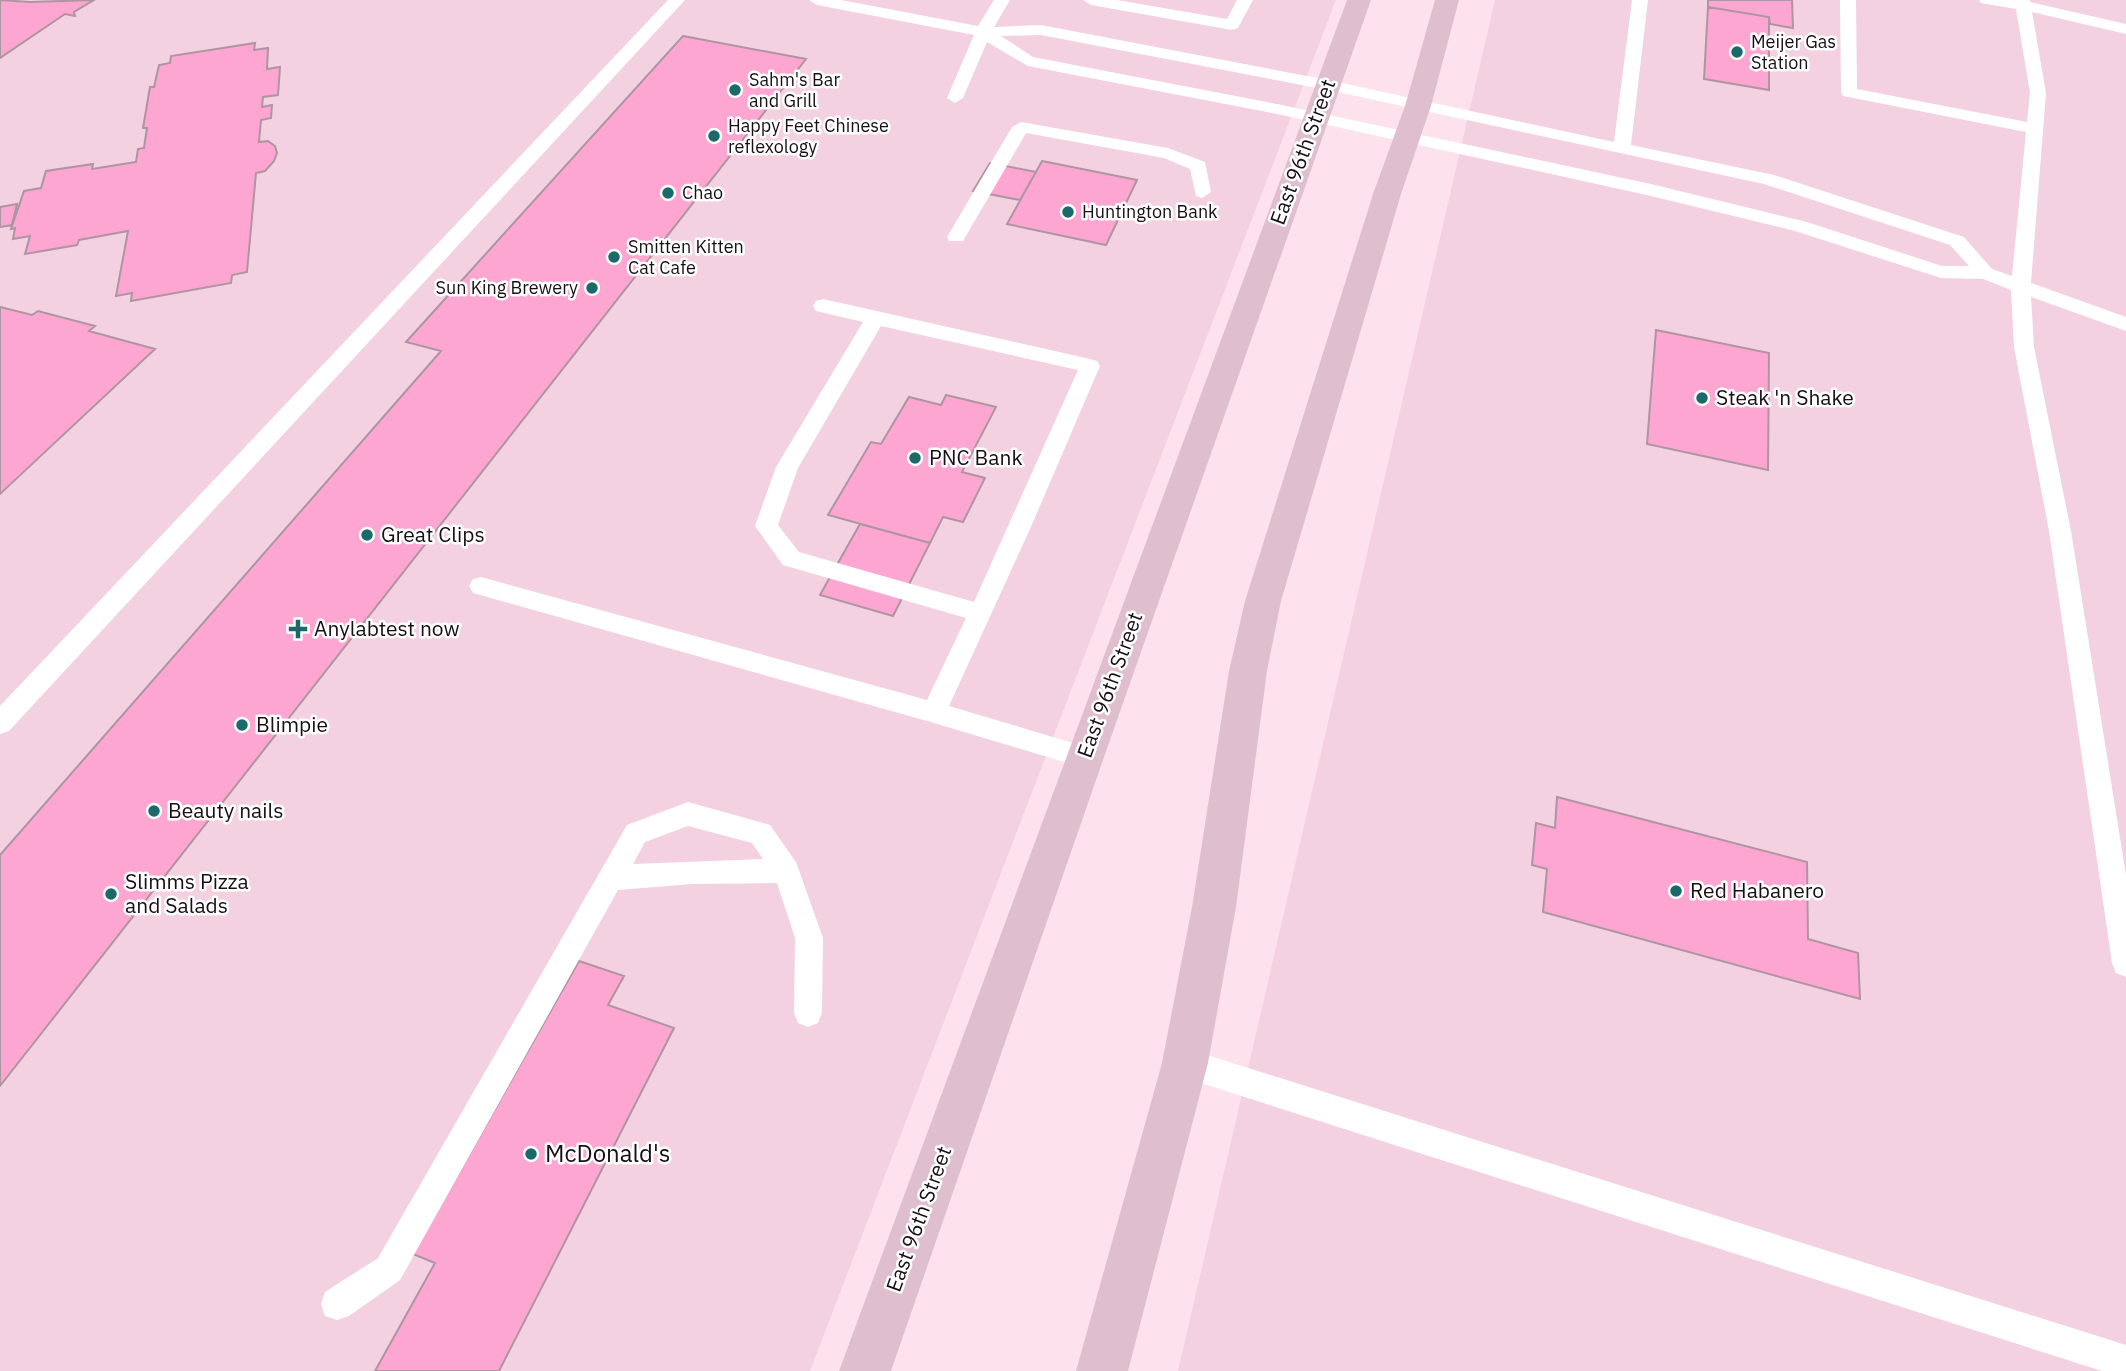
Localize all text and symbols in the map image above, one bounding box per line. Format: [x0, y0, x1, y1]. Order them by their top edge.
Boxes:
place label: Meijer Gas Station [1751, 30, 1836, 74]
marker: Meijer Gas Station [1729, 44, 1745, 60]
place label: Sahm's Bar and Grill [749, 68, 840, 112]
street label: East 96th Street [1263, 75, 1341, 228]
marker: Sahm's Bar and Grill [727, 82, 743, 98]
place label: Happy Feet Chinese reflexology [728, 114, 889, 158]
marker: Happy Feet Chinese reflexology [706, 128, 722, 144]
place label: Chao [682, 181, 723, 204]
marker: Chao [660, 185, 676, 201]
place label: Huntington Bank [1082, 200, 1218, 223]
marker: Huntington Bank [1060, 204, 1076, 220]
place label: Smitten Kitten Cat Cafe [628, 235, 744, 279]
marker: Smitten Kitten Cat Cafe [606, 249, 622, 265]
place label: Sun King Brewery [436, 276, 578, 299]
marker: Sun King Brewery [584, 280, 600, 296]
place label: Steak 'n Shake [1716, 383, 1854, 411]
marker: Steak 'n Shake [1694, 390, 1710, 406]
place label: PNC Bank [929, 443, 1023, 471]
marker: PNC Bank [907, 450, 923, 466]
place label: Great Clips [381, 520, 485, 548]
marker: Great Clips [359, 527, 375, 543]
street label: East 96th Street [1070, 608, 1148, 761]
place label: Anylabtest now [314, 614, 460, 642]
marker: Anylabtest now [288, 619, 308, 639]
place label: Blimpie [256, 710, 328, 738]
marker: Blimpie [234, 717, 250, 733]
place label: Beauty nails [168, 796, 284, 824]
marker: Beauty nails [146, 803, 162, 819]
place label: Slimms Pizza and Salads [125, 867, 249, 919]
place label: Red Habanero [1690, 876, 1824, 904]
marker: Red Habanero [1668, 883, 1684, 899]
marker: Slimms Pizza and Salads [103, 886, 119, 902]
place label: McDonald's [545, 1137, 671, 1169]
street label: East 96th Street [879, 1142, 957, 1295]
marker: McDonald's [523, 1146, 539, 1162]

